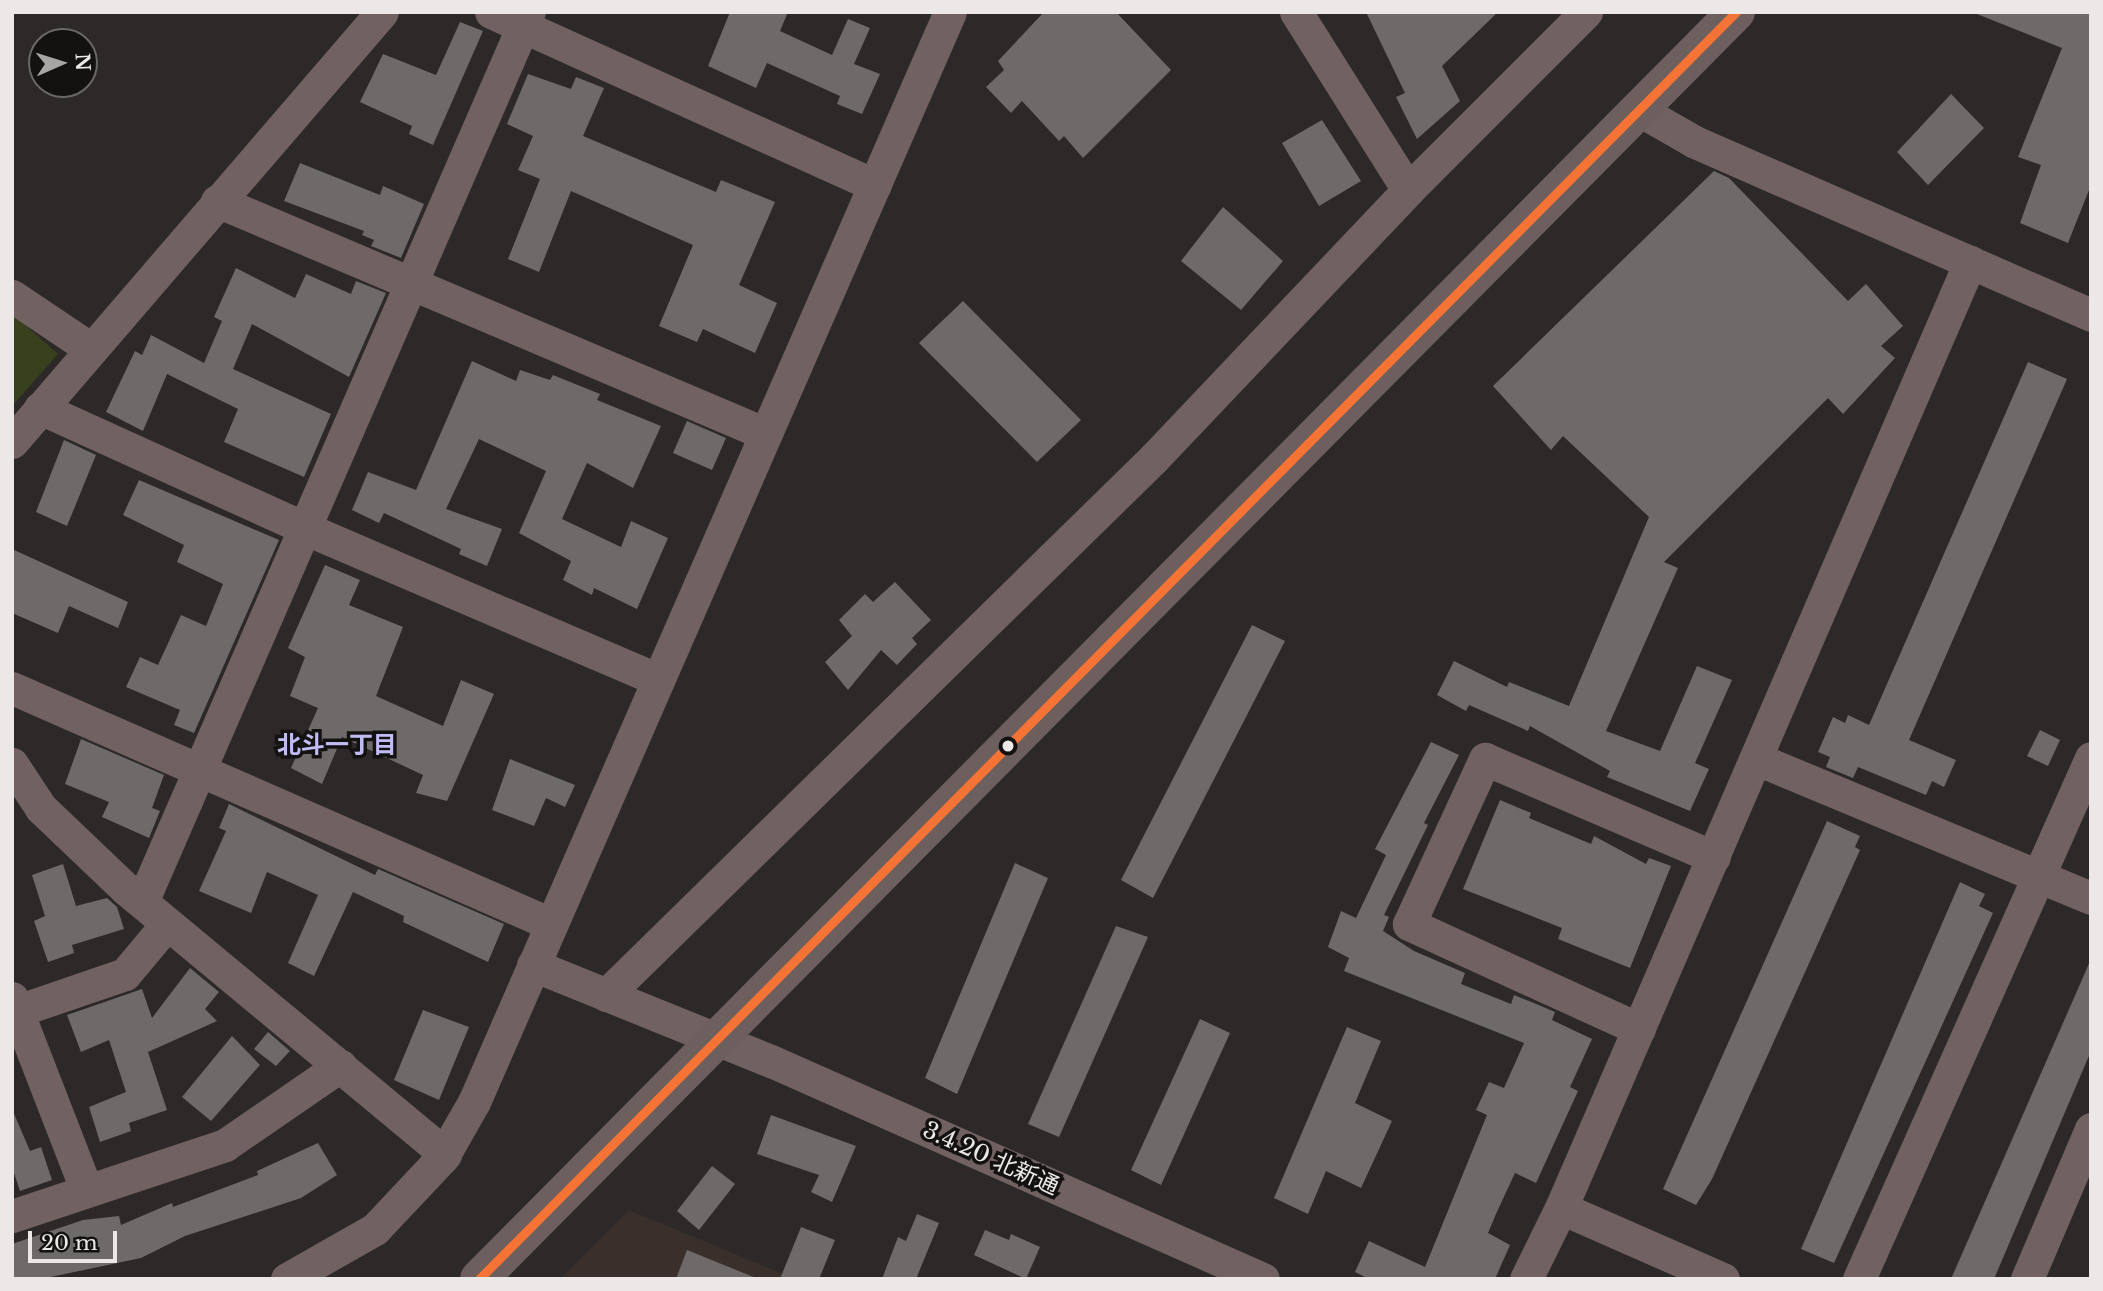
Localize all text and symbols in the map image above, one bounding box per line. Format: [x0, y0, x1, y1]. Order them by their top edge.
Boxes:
north arrow [28, 28, 98, 98]
text: N [71, 52, 94, 72]
district label: 北斗一丁目 [277, 731, 397, 759]
unlabelled marker [1001, 739, 1015, 753]
street label: 3.4.20 北新通 [919, 1116, 1063, 1200]
scale bar [32, 1218, 121, 1262]
text: 20 m [41, 1230, 98, 1256]

